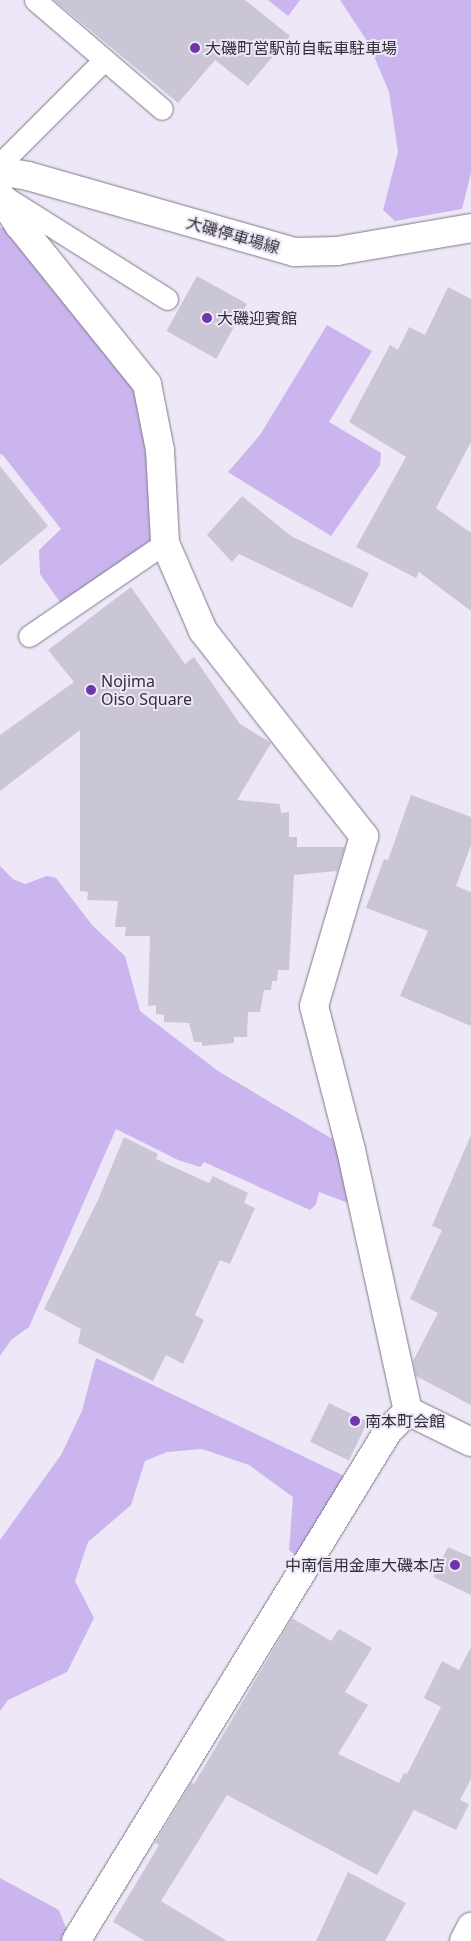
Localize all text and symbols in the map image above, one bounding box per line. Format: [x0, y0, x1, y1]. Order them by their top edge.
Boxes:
place label: 大磯町営駅前自転車駐車場 [205, 38, 397, 58]
marker: 大磯町営駅前自転車駐車場 [189, 42, 201, 54]
street label: 大磯停車場線 [184, 213, 282, 257]
place label: 大磯迎賓館 [217, 308, 297, 328]
marker: 大磯迎賓館 [201, 312, 213, 324]
place label: Nojima Oiso Square [101, 671, 192, 709]
marker: Nojima Oiso Square [85, 684, 97, 696]
place label: 南本町会館 [365, 1411, 445, 1431]
marker: 南本町会館 [349, 1415, 361, 1427]
place label: 中南信用金庫大磯本店 [285, 1555, 445, 1575]
marker: 中南信用金庫大磯本店 [449, 1559, 461, 1571]

